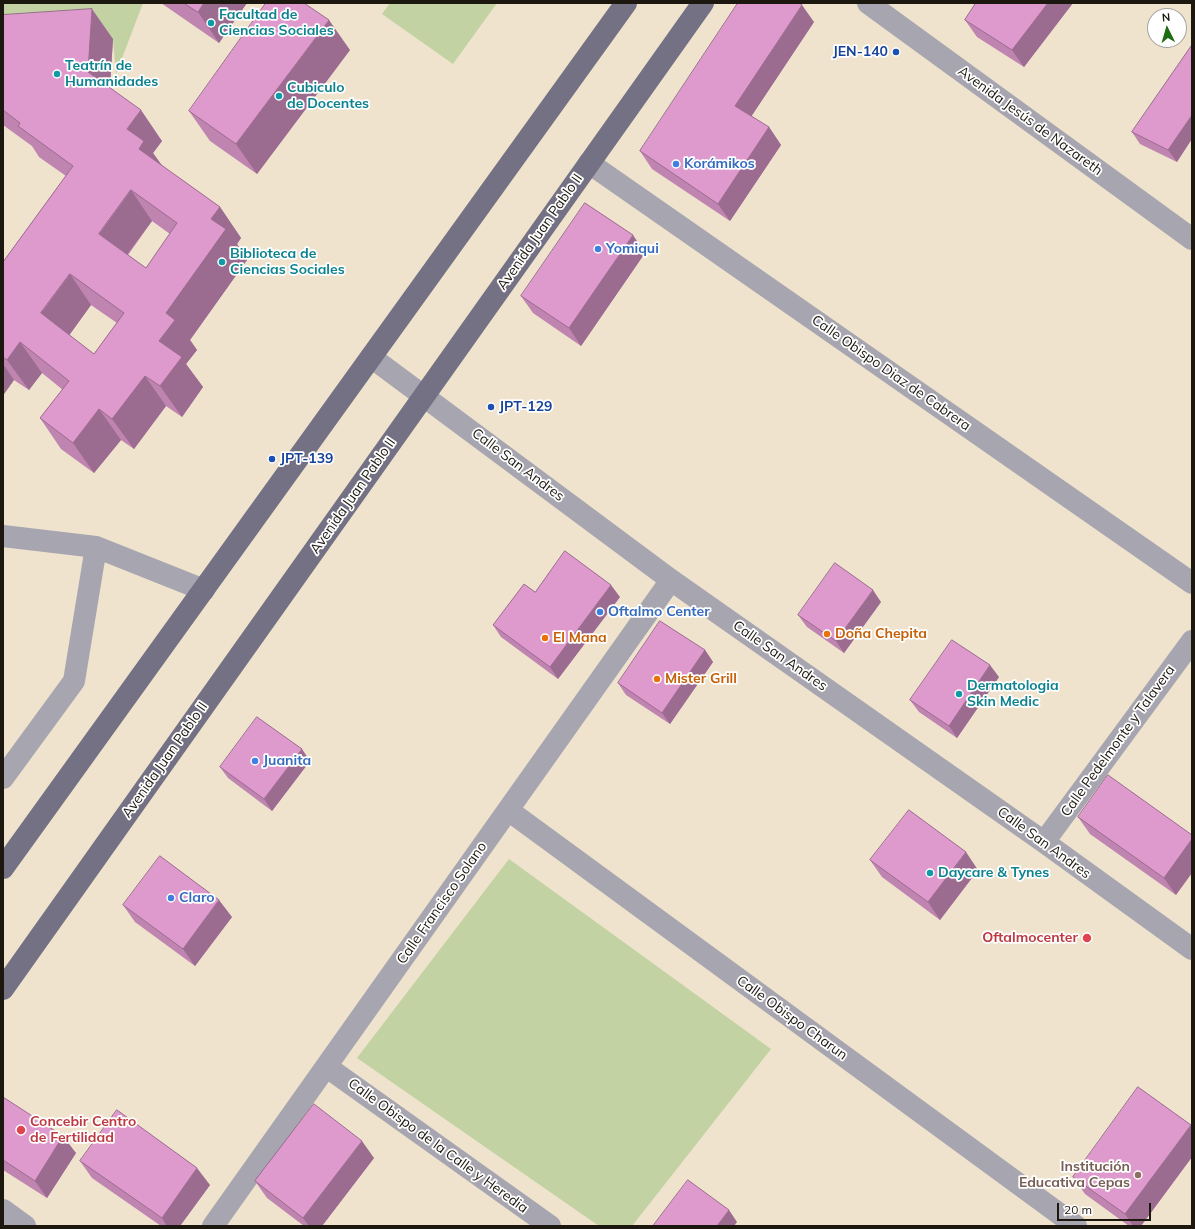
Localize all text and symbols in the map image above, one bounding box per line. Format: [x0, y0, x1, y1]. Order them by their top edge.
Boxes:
place label: Facultad de Ciencias Sociales [219, 7, 334, 40]
north arrow [1147, 8, 1187, 48]
text: N [1161, 10, 1171, 24]
marker: Facultad de Ciencias Sociales [206, 18, 216, 28]
place label: JEN-140 [833, 44, 888, 60]
marker: JEN-140 [891, 47, 901, 57]
place label: Teatrín de Humanidades [65, 58, 158, 90]
street label: Avenida Jesús de Nazareth [954, 63, 1106, 179]
marker: Teatrín de Humanidades [52, 69, 62, 79]
place label: Cubiculo de Docentes [287, 80, 369, 112]
marker: Cubiculo de Docentes [274, 91, 284, 101]
place label: Korámikos [684, 156, 755, 172]
marker: Korámikos [671, 159, 681, 169]
street label: Avenida Juan Pablo II [494, 171, 586, 293]
place label: Yomiqui [606, 241, 659, 257]
marker: Yomiqui [593, 244, 603, 254]
place label: Biblioteca de Ciencias Sociales [230, 246, 345, 278]
marker: Biblioteca de Ciencias Sociales [217, 257, 227, 267]
street label: Calle Obispo Diaz de Cabrera [808, 312, 974, 434]
place label: JPT-129 [499, 399, 552, 415]
marker: JPT-129 [486, 402, 496, 412]
street label: Calle San Andres [469, 425, 567, 505]
street label: Avenida Juan Pablo II [307, 435, 399, 557]
place label: JPT-139 [280, 451, 333, 467]
marker: JPT-139 [267, 454, 277, 464]
place label: Oftalmo Center [608, 604, 710, 620]
marker: Oftalmo Center [595, 607, 605, 617]
street label: Calle San Andres [730, 617, 830, 695]
place label: Doña Chepita [835, 626, 927, 642]
marker: Doña Chepita [822, 629, 832, 639]
place label: El Mana [553, 630, 607, 646]
marker: El Mana [540, 633, 550, 643]
street label: Calle Pedelmonte y Talavera [1057, 662, 1179, 820]
place label: Mister Grill [665, 671, 737, 687]
marker: Mister Grill [652, 674, 662, 684]
place label: Dermatologia Skin Medic [967, 678, 1059, 710]
marker: Dermatologia Skin Medic [954, 689, 964, 699]
street label: Avenida Juan Pablo II [119, 699, 211, 821]
place label: Juanita [263, 753, 311, 769]
marker: Juanita [250, 756, 260, 766]
street label: Calle San Andres [994, 804, 1094, 882]
street label: Calle Francisco Solano [393, 839, 491, 967]
place label: Daycare & Tynes [938, 865, 1049, 881]
marker: Daycare & Tynes [925, 868, 935, 878]
place label: Claro [179, 890, 215, 906]
marker: Claro [166, 893, 176, 903]
place label: Oftalmocenter [982, 930, 1078, 946]
marker: Oftalmocenter [1081, 932, 1093, 944]
street label: Calle Obispo Charun [733, 972, 851, 1064]
street label: Calle Obispo de la Calle y Heredia [345, 1075, 531, 1217]
place label: Concebir Centro de Fertilidad [30, 1114, 136, 1146]
marker: Concebir Centro de Fertilidad [15, 1124, 27, 1136]
place label: Institución Educativa Cepas [1019, 1159, 1130, 1192]
marker: Institución Educativa Cepas [1133, 1170, 1143, 1180]
scale bar [1059, 1195, 1153, 1221]
text: 20 m [1064, 1202, 1092, 1217]

